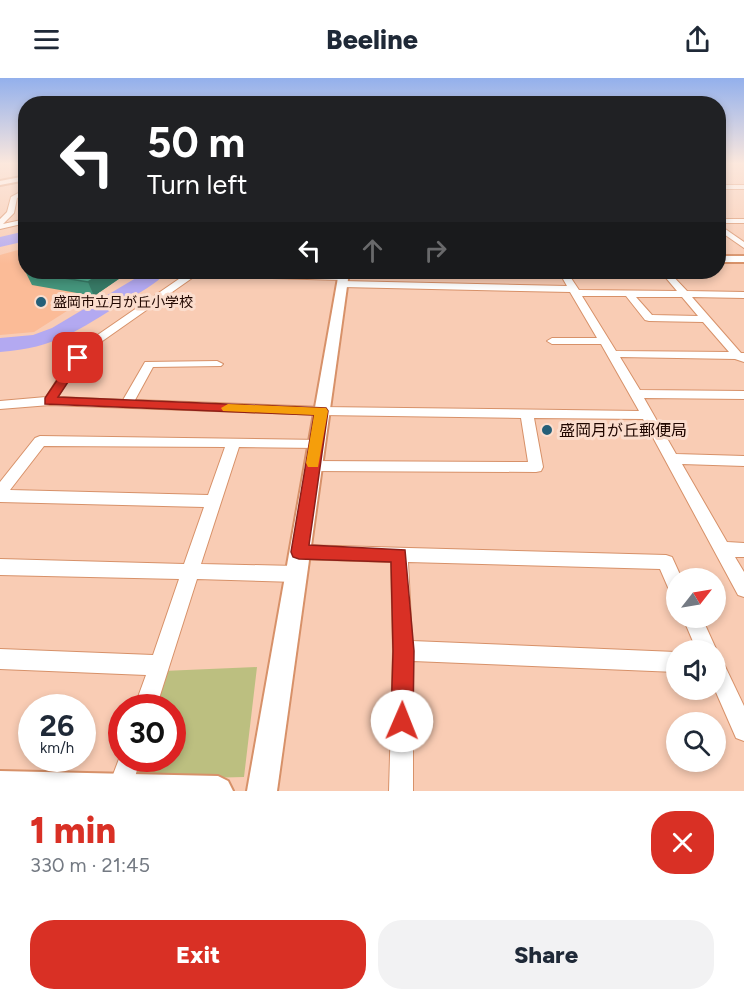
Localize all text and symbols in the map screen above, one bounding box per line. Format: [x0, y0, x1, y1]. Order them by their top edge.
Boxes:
icon: menu [30, 23, 63, 56]
text: Beeline [326, 23, 418, 56]
icon: share [681, 23, 714, 56]
text: 50 m [147, 117, 245, 168]
icon: left [48, 120, 126, 198]
text: Turn left [147, 168, 247, 201]
icon: left [293, 234, 326, 267]
icon: ahead [356, 234, 389, 267]
icon: right [419, 234, 452, 267]
place label: 盛岡市立月が丘小学校 [53, 294, 193, 311]
marker: 盛岡市立月が丘小学校 [34, 295, 48, 309]
pin [52, 332, 103, 383]
icon: arrive [61, 341, 94, 374]
place label: 盛岡月が丘郵便局 [559, 421, 687, 440]
marker: 盛岡月が丘郵便局 [540, 423, 554, 437]
north arrow [666, 568, 726, 628]
map controls [666, 568, 726, 772]
button: sound [666, 640, 726, 700]
position arrow [370, 689, 434, 753]
speed limit sign: 30 [108, 694, 186, 772]
text: 26 [40, 707, 74, 744]
button: search [666, 712, 726, 772]
text: km/h [40, 739, 74, 757]
text: 1 min [30, 809, 116, 852]
button: close [651, 811, 714, 874]
text: 330 m · 21:45 [30, 853, 150, 877]
button: Exit [30, 920, 366, 989]
button: Share [378, 920, 714, 989]

